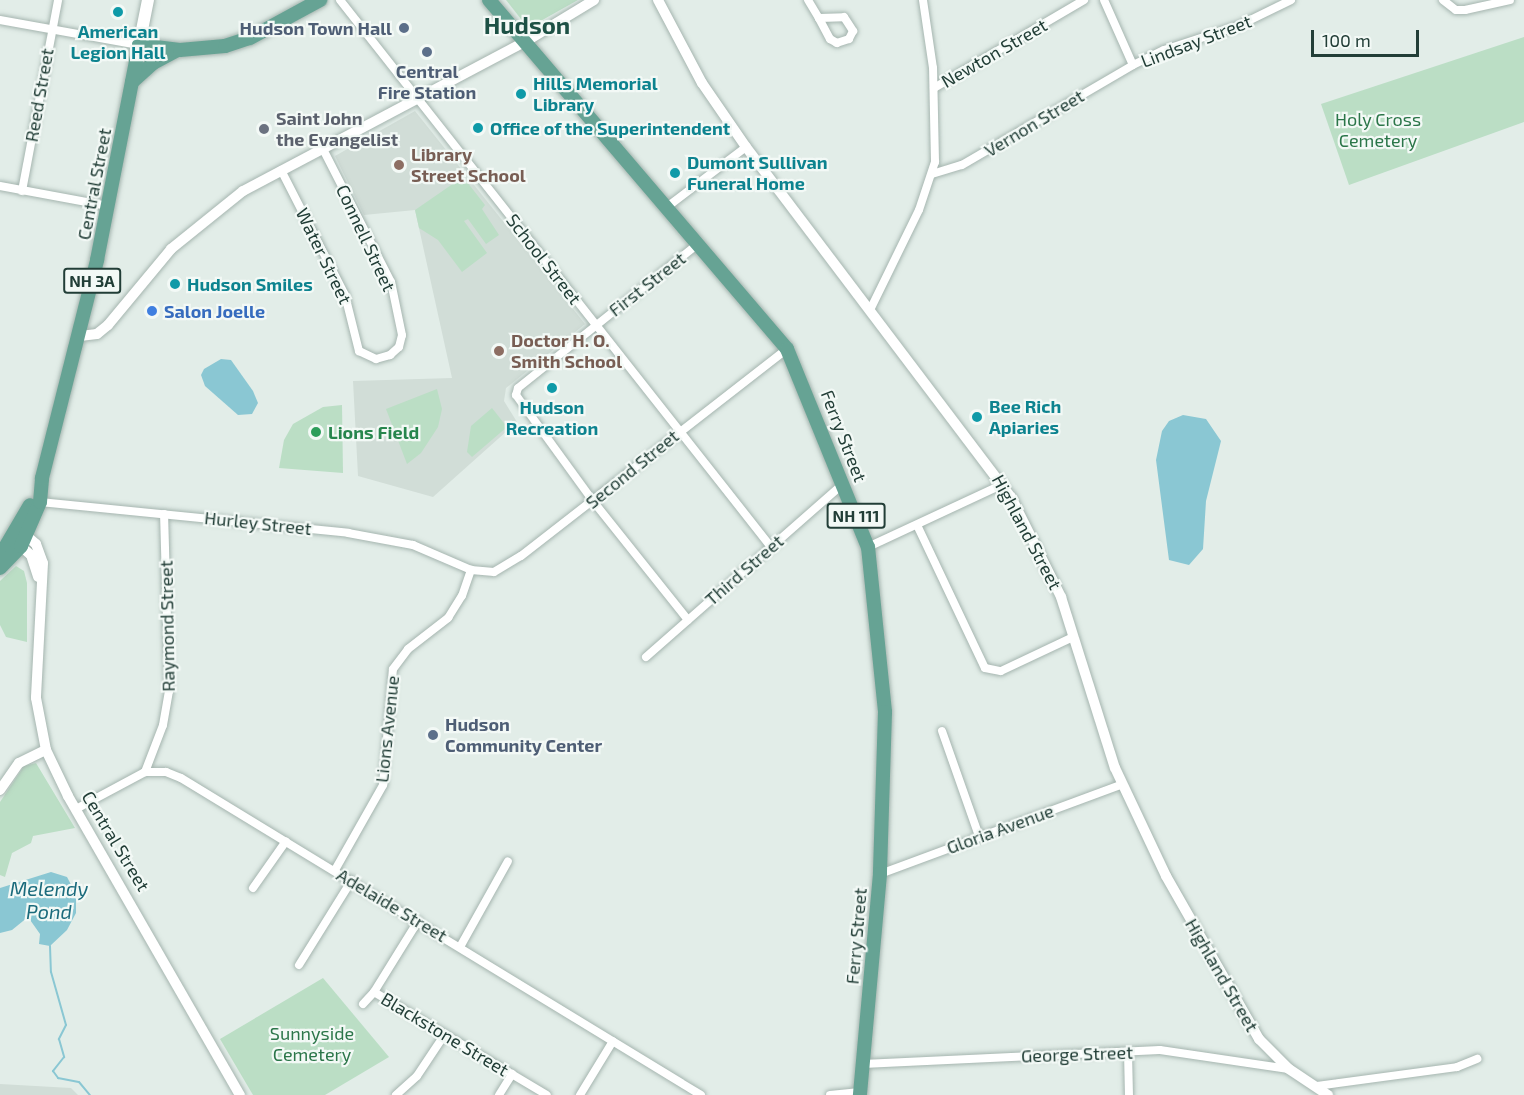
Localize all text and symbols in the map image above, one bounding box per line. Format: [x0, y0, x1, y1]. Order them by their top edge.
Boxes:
marker: American Legion Hall [111, 5, 125, 19]
street label: Lindsay Street [1137, 10, 1255, 72]
district label: Hudson [484, 11, 570, 39]
street label: Newton Street [937, 14, 1051, 92]
place label: Hudson Town Hall [239, 17, 392, 39]
scale bar [1314, 18, 1422, 56]
place label: American Legion Hall [70, 21, 166, 63]
marker: Hudson Town Hall [397, 21, 411, 35]
text: 100 m [1322, 29, 1371, 51]
marker: Central Fire Station [420, 45, 434, 59]
street label: Reed Street [20, 46, 58, 144]
place label: Central Fire Station [378, 61, 476, 104]
place label: Hills Memorial Library [533, 73, 658, 116]
street label: Vernon Street [980, 85, 1088, 161]
marker: Hills Memorial Library [514, 87, 528, 101]
place label: Saint John the Evangelist [276, 108, 398, 150]
park label: Holy Cross Cemetery [1335, 109, 1421, 152]
place label: Office of the Superintendent [490, 117, 731, 139]
marker: Office of the Superintendent [471, 121, 485, 135]
marker: Saint John the Evangelist [257, 122, 271, 136]
street label: Central Street [73, 126, 115, 242]
place label: Library Street School [411, 144, 526, 186]
place label: Dumont Sullivan Funeral Home [687, 152, 828, 195]
marker: Library Street School [392, 158, 406, 172]
marker: Dumont Sullivan Funeral Home [668, 166, 682, 180]
street label: Connell Street [332, 181, 400, 295]
street label: Water Street [291, 204, 357, 308]
street label: School Street [502, 209, 586, 309]
street label: First Street [604, 247, 690, 321]
road number: NH 3A [62, 268, 122, 294]
place label: Hudson Smiles [187, 273, 313, 295]
marker: Hudson Smiles [168, 277, 182, 291]
place label: Salon Joelle [164, 300, 265, 322]
marker: Salon Joelle [145, 304, 159, 318]
place label: Doctor H. O. Smith School [511, 330, 622, 372]
marker: Doctor H. O. Smith School [492, 344, 506, 358]
marker: Hudson Recreation [545, 381, 559, 395]
street label: Ferry Street [817, 387, 871, 485]
place label: Bee Rich Apiaries [989, 396, 1061, 438]
place label: Hudson Recreation [506, 397, 598, 440]
marker: Bee Rich Apiaries [970, 410, 984, 424]
place label: Lions Field [328, 421, 419, 443]
marker: Lions Field [309, 425, 323, 439]
street label: Second Street [581, 425, 683, 513]
street label: Highland Street [988, 471, 1066, 593]
road number: NH 111 [826, 503, 886, 529]
street label: Hurley Street [203, 507, 313, 539]
street label: Third Street [700, 530, 788, 610]
street label: Raymond Street [155, 560, 179, 692]
street label: Lions Avenue [371, 674, 403, 784]
place label: Hudson Community Center [445, 714, 603, 756]
marker: Hudson Community Center [426, 728, 440, 742]
street label: Central Street [77, 787, 155, 895]
street label: Gloria Avenue [943, 800, 1057, 858]
street label: Adelaide Street [333, 864, 451, 946]
water label: Melendy Pond [10, 876, 88, 923]
street label: Ferry Street [841, 887, 871, 985]
street label: Highland Street [1181, 915, 1263, 1035]
street label: Blackstone Street [377, 987, 513, 1081]
park label: Sunnyside Cemetery [270, 1023, 354, 1066]
street label: George Street [1021, 1041, 1133, 1067]

